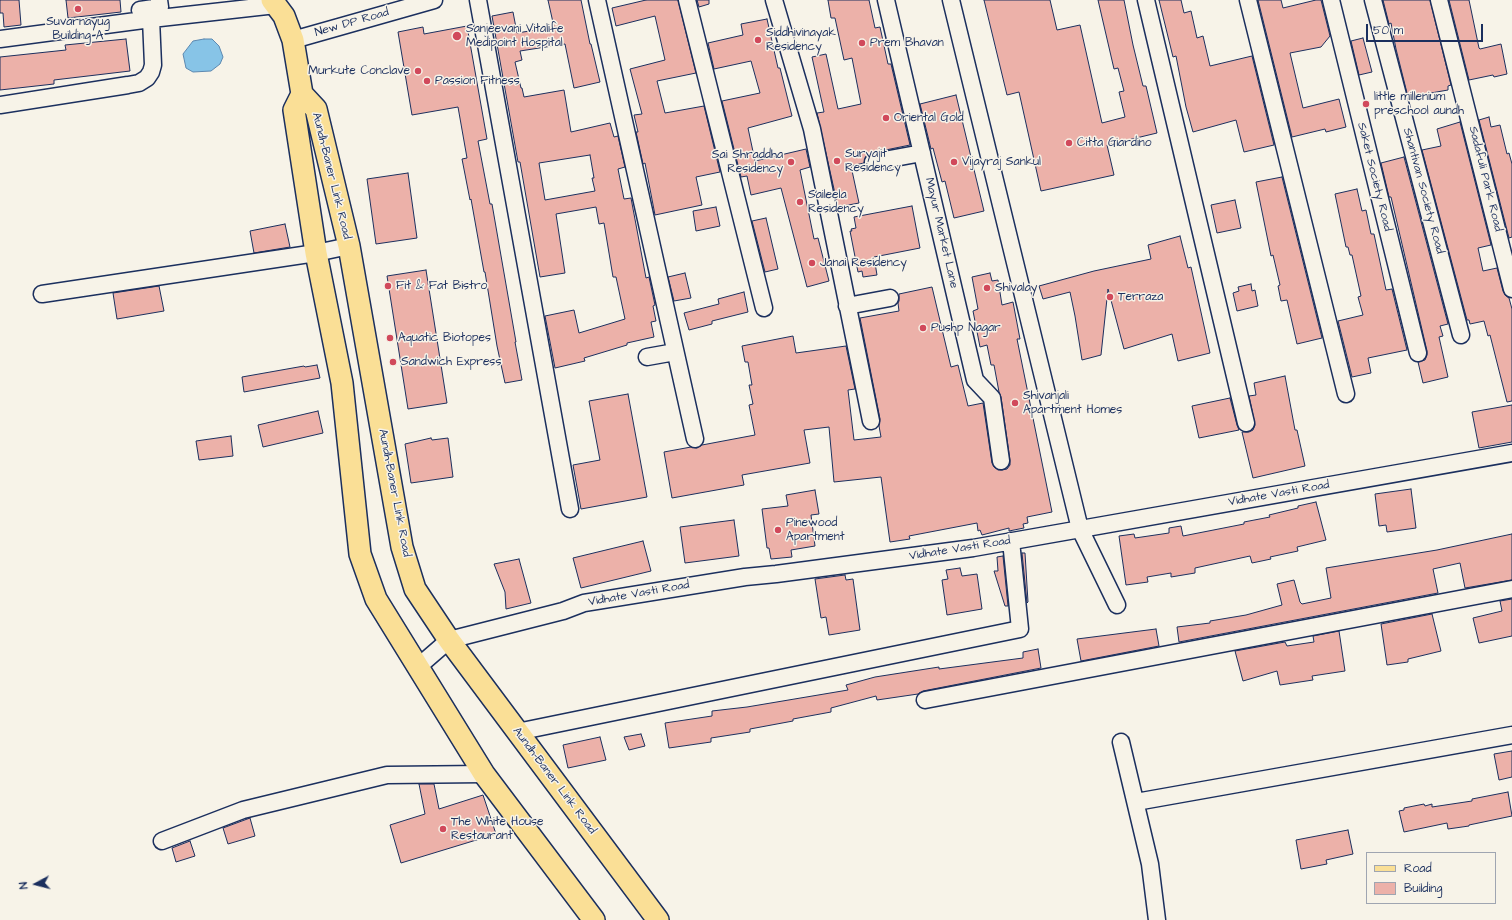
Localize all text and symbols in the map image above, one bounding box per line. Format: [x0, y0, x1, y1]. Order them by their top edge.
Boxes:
marker: Suvarnayug Building A [73, 4, 83, 14]
street label: New DP Road [313, 6, 391, 40]
place label: Suvarnayug Building A [46, 15, 110, 43]
scale bar [1368, 16, 1485, 42]
place label: Sanjeevani Vitalife Medipoint Hospital [466, 22, 564, 50]
text: 50 m [1373, 22, 1403, 39]
place label: Siddhivinayak Residency [766, 26, 836, 54]
marker: Sanjeevani Vitalife Medipoint Hospital [451, 30, 463, 42]
marker: Siddhivinayak Residency [753, 35, 763, 45]
place label: Prem Bhavan [870, 36, 944, 50]
marker: Prem Bhavan [857, 38, 867, 48]
place label: Murkute Conclave [308, 64, 410, 78]
marker: Murkute Conclave [413, 66, 423, 76]
place label: Passion Fitness [435, 74, 520, 88]
marker: Passion Fitness [422, 76, 432, 86]
place label: little millenium preschool aundh [1374, 90, 1464, 118]
marker: little millenium preschool aundh [1361, 99, 1371, 109]
street label: Aundh-Baner Link Road [308, 111, 354, 241]
place label: Oriental Gold [894, 111, 964, 125]
marker: Oriental Gold [881, 113, 891, 123]
street label: Saket Society Road [1354, 121, 1394, 233]
street label: Sadafuli Park Road [1465, 125, 1505, 233]
street label: Shantivan Society Road [1399, 126, 1447, 256]
place label: Citta Giardino [1077, 136, 1151, 150]
marker: Citta Giardino [1064, 138, 1074, 148]
place label: Suryajit Residency [845, 147, 901, 175]
place label: Sai Shraddha Residency [712, 148, 783, 176]
place label: Vijayraj Sankul [962, 155, 1041, 169]
marker: Suryajit Residency [832, 156, 842, 166]
marker: Sai Shraddha Residency [786, 157, 796, 167]
marker: Vijayraj Sankul [949, 157, 959, 167]
street label: Mayur Market Lane [921, 176, 961, 290]
place label: Saileela Residency [808, 188, 864, 216]
marker: Saileela Residency [795, 197, 805, 207]
place label: Janai Residency [820, 256, 907, 270]
marker: Janai Residency [807, 258, 817, 268]
place label: Fit & Fat Bistro [396, 279, 487, 293]
marker: Fit & Fat Bistro [383, 281, 393, 291]
place label: Shivalay [995, 281, 1037, 295]
marker: Shivalay [982, 283, 992, 293]
place label: Terraza [1118, 290, 1163, 304]
marker: Terraza [1105, 292, 1115, 302]
place label: Pushp Nagar [931, 321, 1001, 335]
marker: Pushp Nagar [918, 323, 928, 333]
place label: Aquatic Biotopes [398, 331, 491, 345]
marker: Aquatic Biotopes [385, 333, 395, 343]
place label: Sandwich Express [401, 355, 501, 369]
marker: Sandwich Express [388, 357, 398, 367]
place label: Shivanjali Apartment Homes [1023, 389, 1122, 417]
marker: Shivanjali Apartment Homes [1010, 398, 1020, 408]
street label: Aundh-Baner Link Road [375, 428, 413, 558]
street label: Vidhate Vasti Road [1227, 478, 1331, 510]
place label: Pinewood Apartment [786, 516, 845, 544]
marker: Pinewood Apartment [773, 525, 783, 535]
street label: Vidhate Vasti Road [908, 534, 1012, 564]
street label: Vidhate Vasti Road [587, 578, 691, 610]
street label: Aundh-Baner Link Road [509, 725, 599, 837]
place label: The White House Restaurant [451, 815, 544, 843]
marker: The White House Restaurant [438, 824, 448, 834]
legend [1366, 852, 1496, 904]
text: Road [1404, 860, 1432, 877]
north arrow [16, 864, 56, 904]
text: Building [1404, 880, 1442, 897]
text: N [16, 881, 31, 890]

